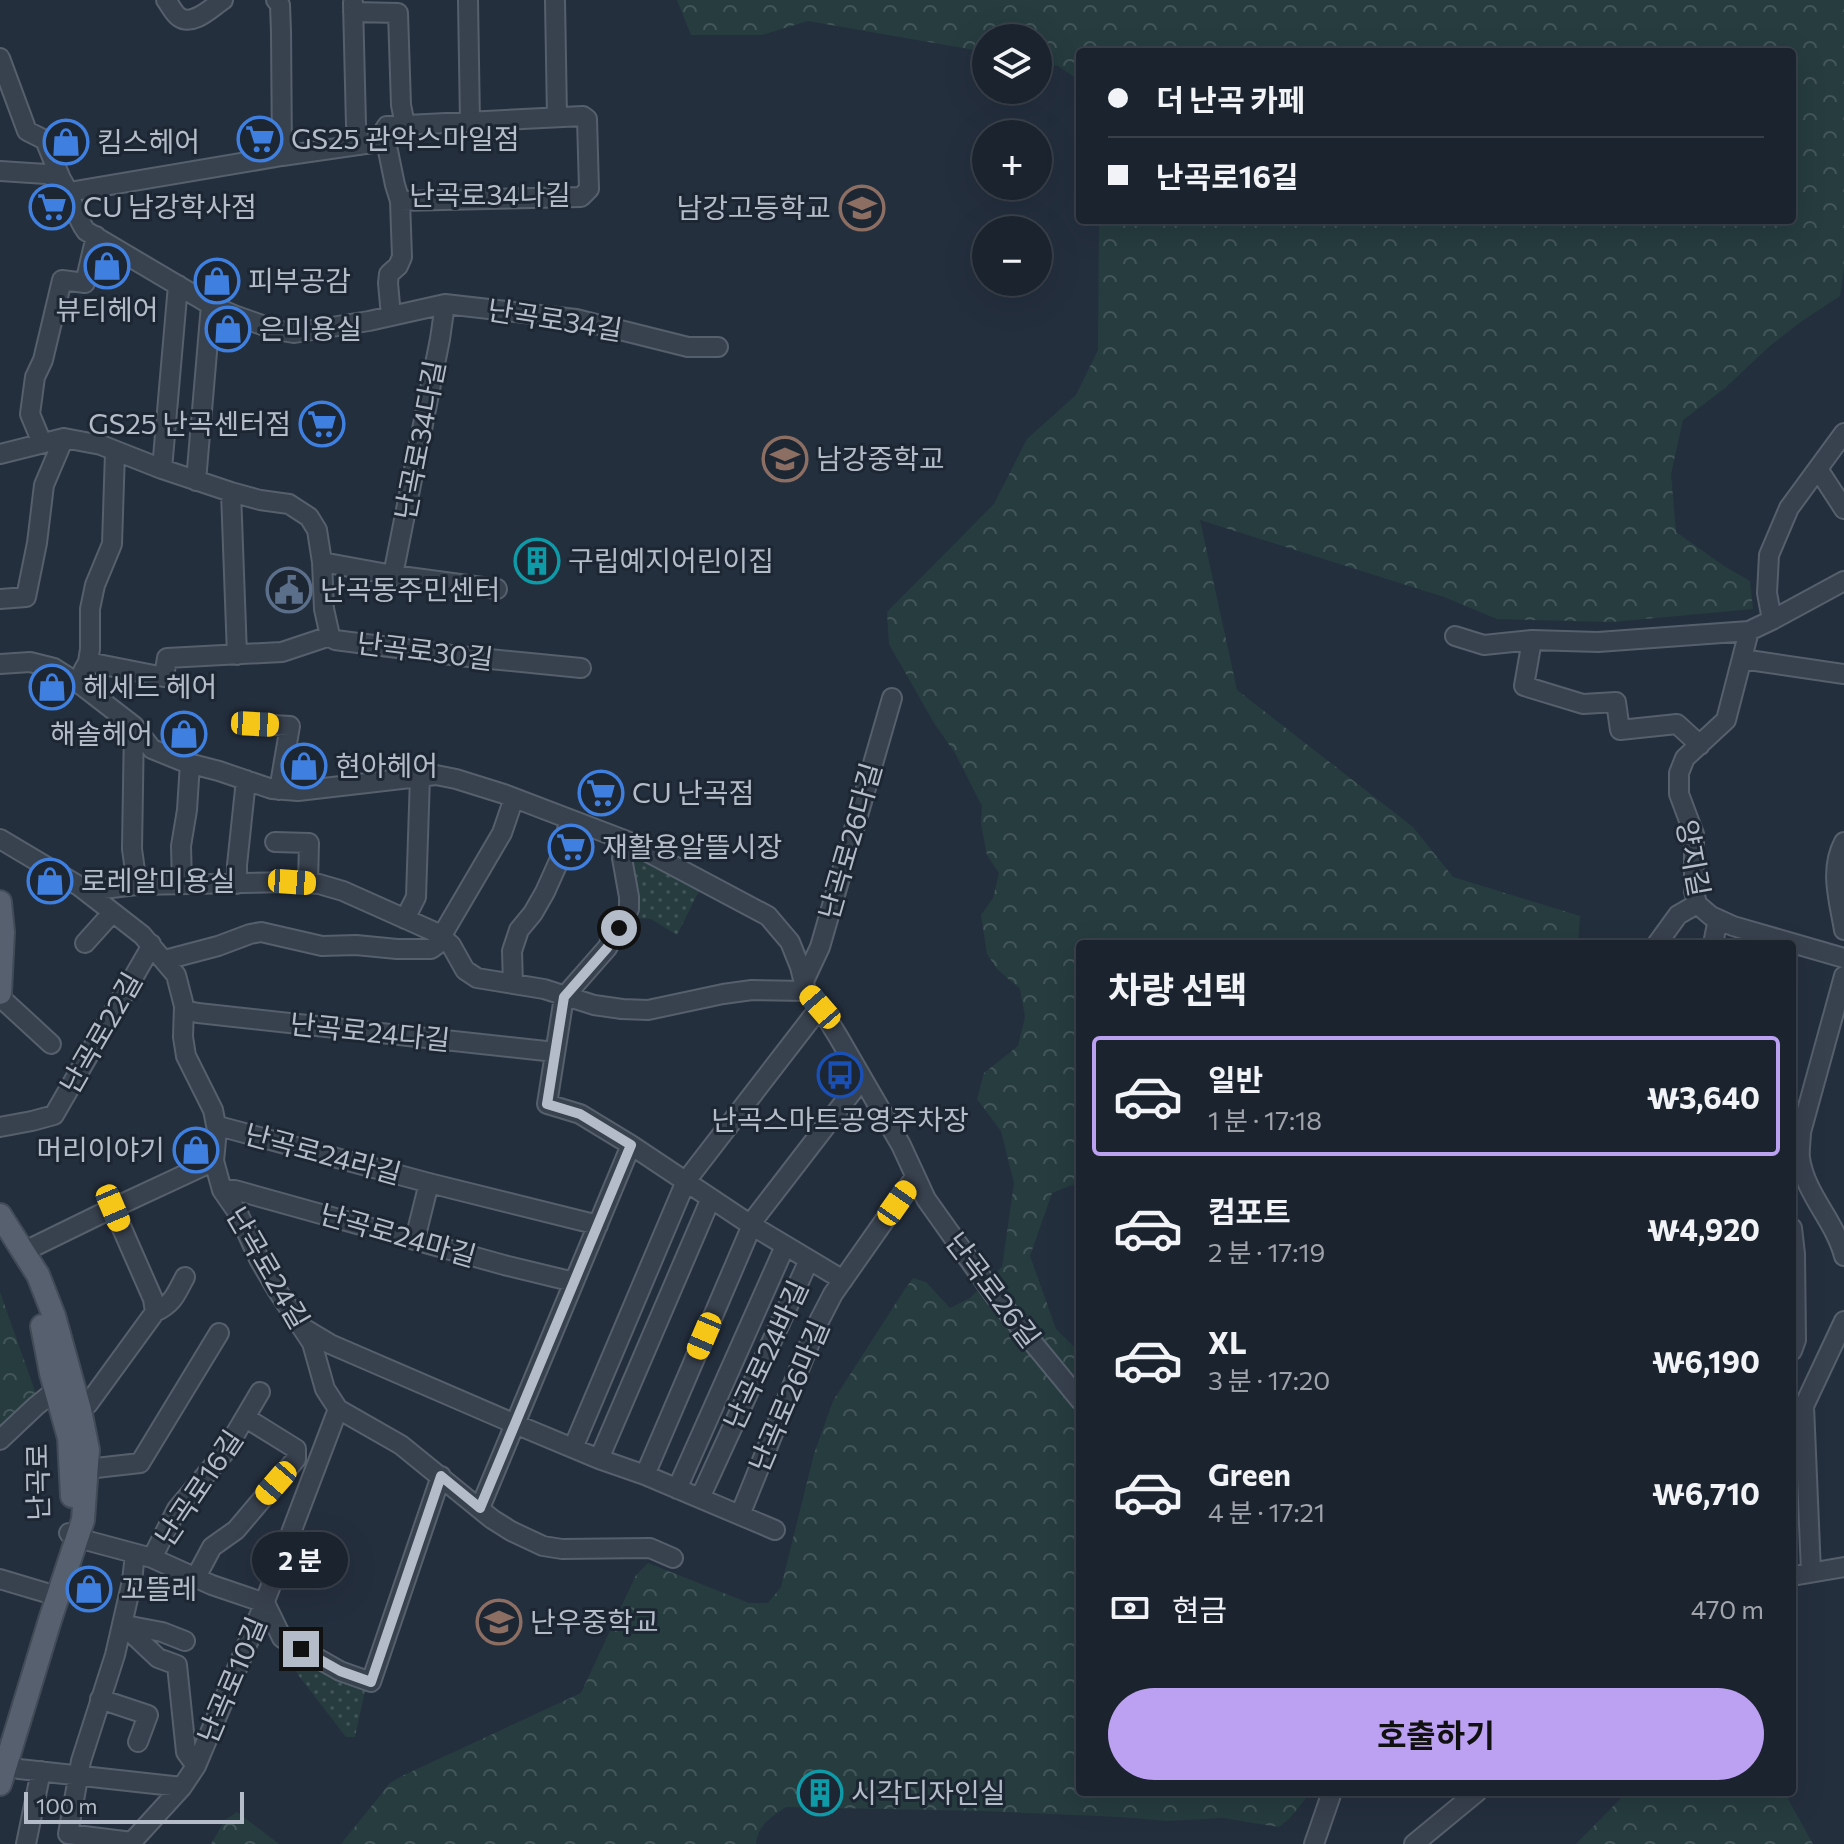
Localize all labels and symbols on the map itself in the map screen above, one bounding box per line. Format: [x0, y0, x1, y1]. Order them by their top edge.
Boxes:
supermarket icon: GS25 관악스마일점 [236, 115, 284, 163]
shop icon: 킴스헤어 [42, 118, 90, 166]
place label: GS25 관악스마일점 [291, 121, 519, 155]
place label: 킴스헤어 [97, 124, 200, 158]
street label: 난곡로34나길 [409, 177, 571, 211]
supermarket icon: CU 남강학사점 [28, 183, 76, 231]
school or university icon: 남강고등학교 [838, 184, 886, 232]
place label: CU 남강학사점 [83, 189, 257, 223]
place label: 남강고등학교 [676, 190, 831, 224]
shop icon: 뷰티헤어 [83, 242, 131, 290]
shop icon: 피부공감 [193, 257, 241, 305]
place label: 피부공감 [248, 263, 351, 297]
place label: 뷰티헤어 [55, 292, 159, 326]
street label: 난곡로34길 [485, 292, 625, 346]
shop icon: 은미용실 [204, 305, 252, 353]
place label: 은미용실 [259, 311, 362, 345]
street label: 난곡로34다길 [387, 357, 451, 522]
supermarket icon: GS25 난곡센터점 [298, 400, 346, 448]
place label: GS25 난곡센터점 [88, 406, 291, 440]
school or university icon: 남강중학교 [761, 435, 809, 483]
place label: 남강중학교 [816, 441, 945, 475]
building icon: 구립예지어린이집 [513, 537, 561, 585]
place label: 구립예지어린이집 [568, 543, 774, 577]
public building icon: 난곡동주민센터 [265, 566, 313, 614]
place label: 난곡동주민센터 [320, 572, 500, 606]
street label: 난곡로30길 [355, 625, 495, 675]
shop icon: 헤세드 헤어 [28, 663, 76, 711]
place label: 헤세드 헤어 [83, 669, 217, 703]
shop icon: 해솔헤어 [160, 710, 208, 758]
car [230, 711, 280, 737]
place label: 해솔헤어 [50, 716, 153, 750]
shop icon: 현아헤어 [280, 742, 328, 790]
place label: 현아헤어 [335, 748, 438, 782]
street label: 난곡로26다길 [810, 759, 888, 923]
supermarket icon: CU 난곡점 [577, 769, 625, 817]
place label: CU 난곡점 [632, 775, 754, 809]
street label: 양지길 [1671, 817, 1717, 899]
supermarket icon: 재활용알뜰시장 [547, 823, 595, 871]
place label: 재활용알뜰시장 [602, 829, 782, 863]
shop icon: 로레알미용실 [26, 857, 74, 905]
place label: 로레알미용실 [81, 863, 236, 897]
car [267, 868, 317, 896]
route start [601, 910, 637, 946]
street label: 난곡로22길 [52, 966, 148, 1099]
car [795, 981, 845, 1033]
street label: 난곡로24다길 [288, 1006, 452, 1056]
bus stop icon: 난곡스마트공영주차장 [816, 1051, 864, 1099]
place label: 난곡스마트공영주차장 [711, 1102, 969, 1136]
street label: 난곡로24라길 [241, 1116, 405, 1190]
shop icon: 머리이야기 [172, 1126, 220, 1174]
place label: 머리이야기 [36, 1132, 165, 1166]
car [873, 1176, 921, 1230]
car [93, 1181, 133, 1235]
street label: 난곡로24마길 [316, 1196, 480, 1273]
street label: 난곡로24길 [220, 1201, 317, 1334]
street label: 난곡로26길 [939, 1225, 1048, 1354]
street label: 난곡로24바길 [716, 1275, 814, 1435]
car [684, 1309, 724, 1363]
street label: 난곡로26마길 [741, 1315, 835, 1476]
street label: 난곡로16길 [147, 1423, 249, 1552]
street label: 난곡로 [19, 1443, 55, 1521]
car [251, 1457, 301, 1509]
callout: 2 분 [253, 1533, 349, 1589]
shop icon: 꼬뜰레 [65, 1565, 113, 1613]
place label: 꼬뜰레 [120, 1571, 197, 1605]
school or university icon: 난우중학교 [475, 1598, 523, 1646]
place label: 난우중학교 [530, 1604, 659, 1638]
street label: 난곡로10길 [189, 1612, 273, 1748]
route end [283, 1631, 319, 1667]
building icon: 시각디자인실 [796, 1769, 844, 1817]
place label: 시각디자인실 [851, 1775, 1006, 1809]
scale bar [24, 1788, 244, 1824]

